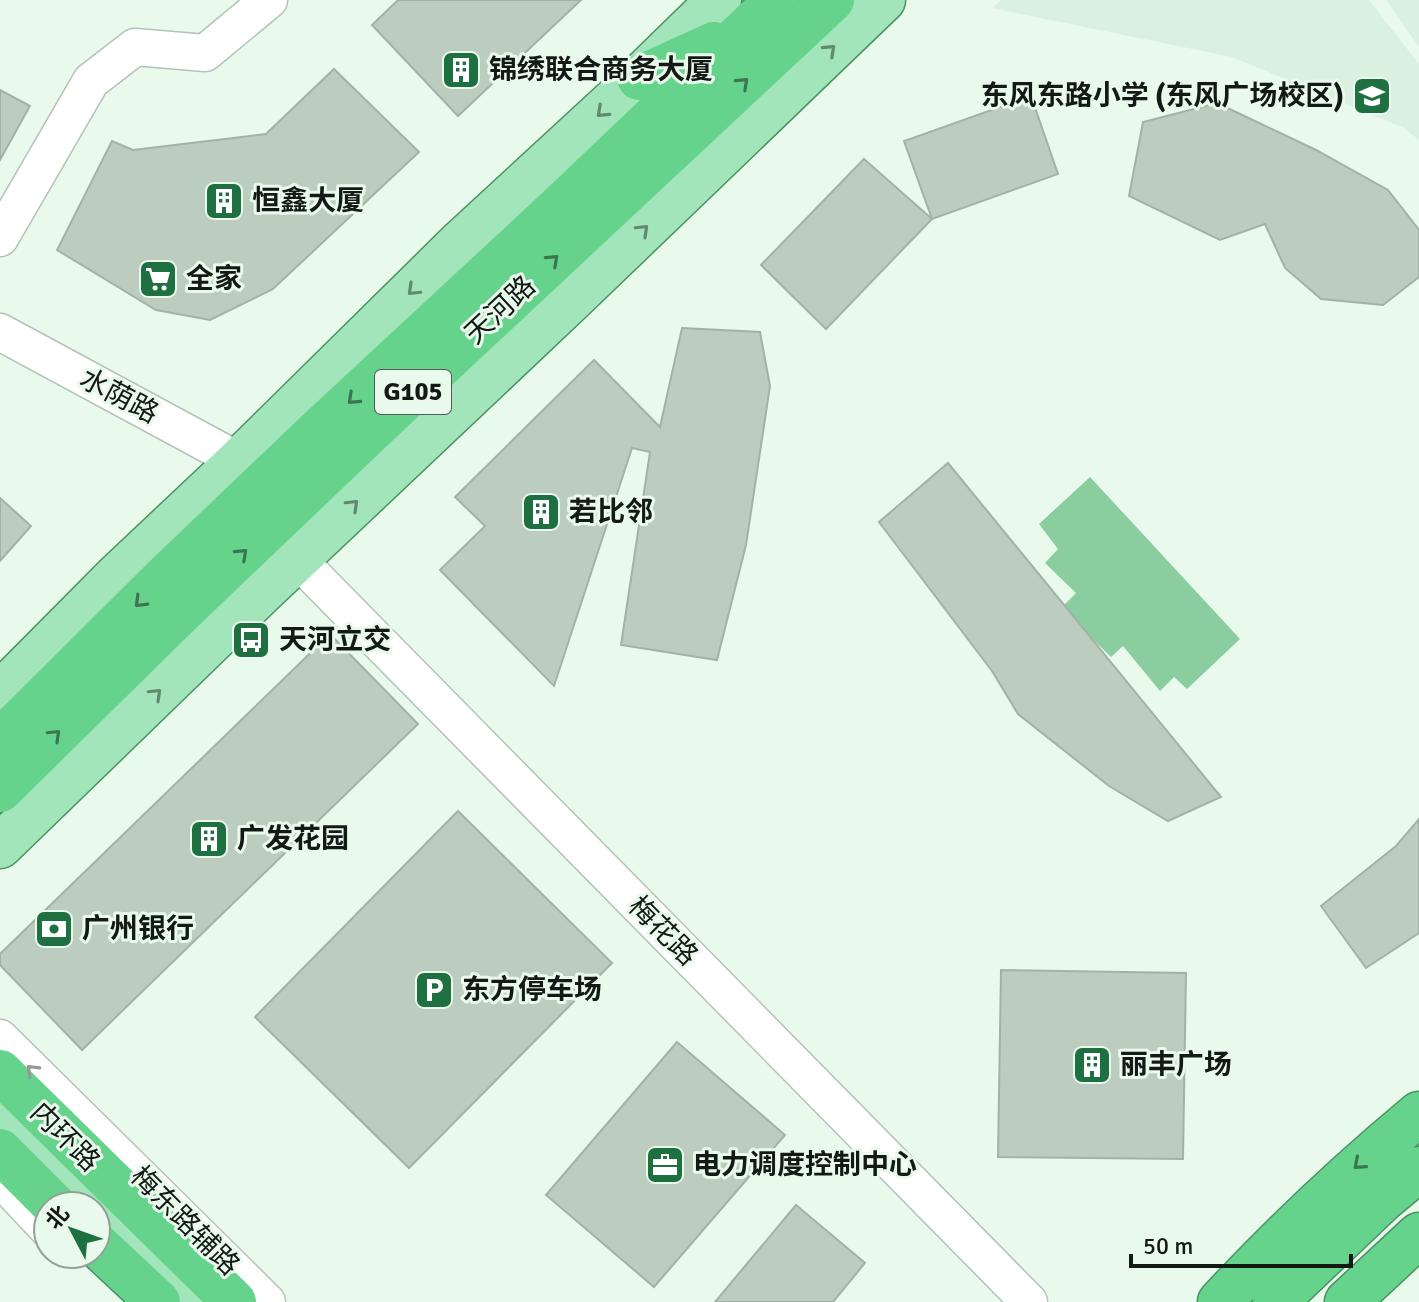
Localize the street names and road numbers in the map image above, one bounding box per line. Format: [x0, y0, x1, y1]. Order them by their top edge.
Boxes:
street label: 天河路 [458, 269, 542, 351]
street label: 水荫路 [74, 361, 164, 431]
road number: G105 [375, 370, 451, 414]
street label: 梅花路 [621, 889, 705, 973]
street label: 内环路 [23, 1095, 107, 1179]
street label: 梅东路辅路 [123, 1159, 247, 1283]

